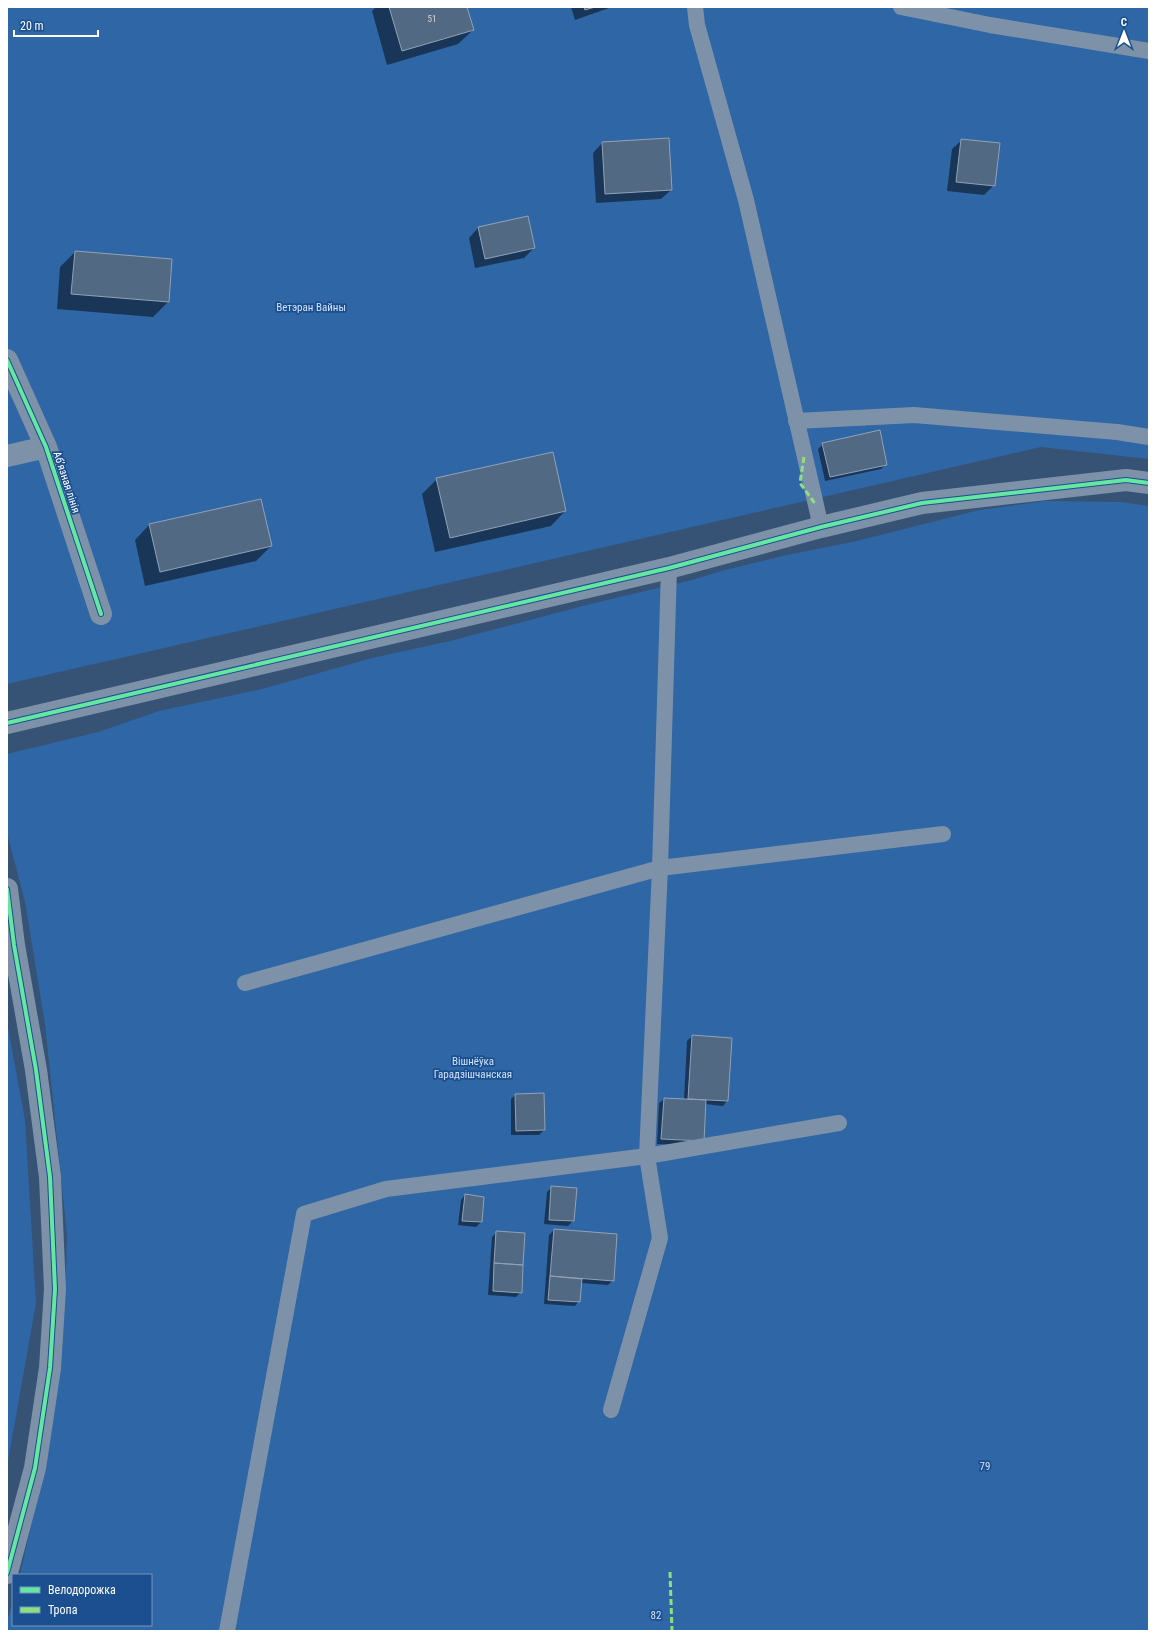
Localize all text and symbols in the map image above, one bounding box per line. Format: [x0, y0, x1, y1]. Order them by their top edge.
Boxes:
scale bar [14, 12, 98, 38]
north arrow [1104, 12, 1144, 52]
house number: 51 [428, 14, 436, 24]
text: С [1121, 16, 1127, 29]
text: 20 m [20, 19, 44, 33]
park label: Ветэран Вайны [276, 301, 346, 314]
street label: Абʼязная лінія [50, 450, 83, 515]
park label: Вішнёўка Гарадзішчанская [434, 1055, 512, 1081]
park label: 79 [980, 1460, 990, 1473]
legend [12, 1574, 152, 1626]
text: Велодорожка [48, 1583, 116, 1597]
text: Тропа [48, 1603, 78, 1617]
park label: 82 [651, 1609, 661, 1622]

